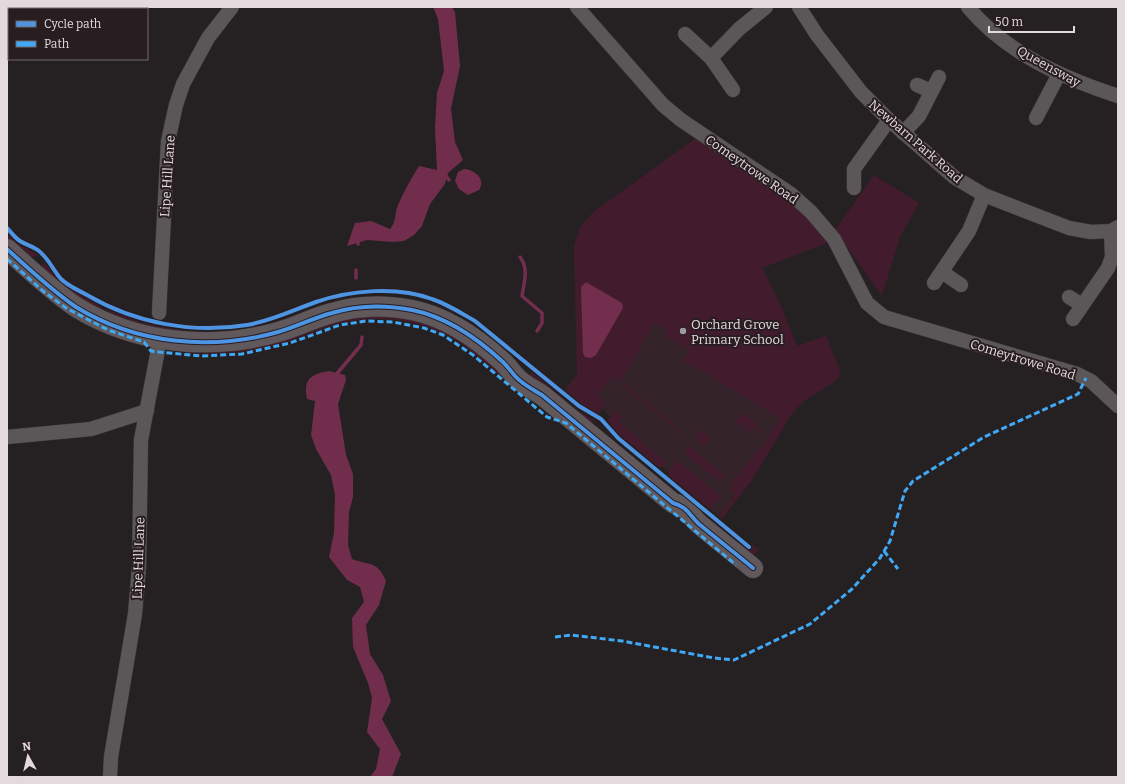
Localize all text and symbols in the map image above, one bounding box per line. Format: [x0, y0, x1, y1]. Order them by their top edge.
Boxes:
legend [8, 8, 148, 60]
scale bar [989, 8, 1074, 34]
text: 50 m [995, 15, 1024, 29]
text: Cycle path [44, 17, 102, 31]
text: Path [44, 37, 70, 51]
street label: Queensway [1015, 43, 1083, 90]
street label: Newbarn Park Road [866, 97, 966, 186]
street label: Comeytrowe Road [703, 132, 801, 207]
street label: Lipe Hill Lane [157, 135, 178, 218]
place label: Orchard Grove Primary School [691, 317, 784, 347]
marker: Orchard Grove Primary School [678, 326, 688, 336]
street label: Comeytrowe Road [968, 336, 1078, 383]
street label: Lipe Hill Lane [130, 517, 147, 599]
north arrow [8, 736, 48, 776]
text: N [22, 739, 32, 754]

